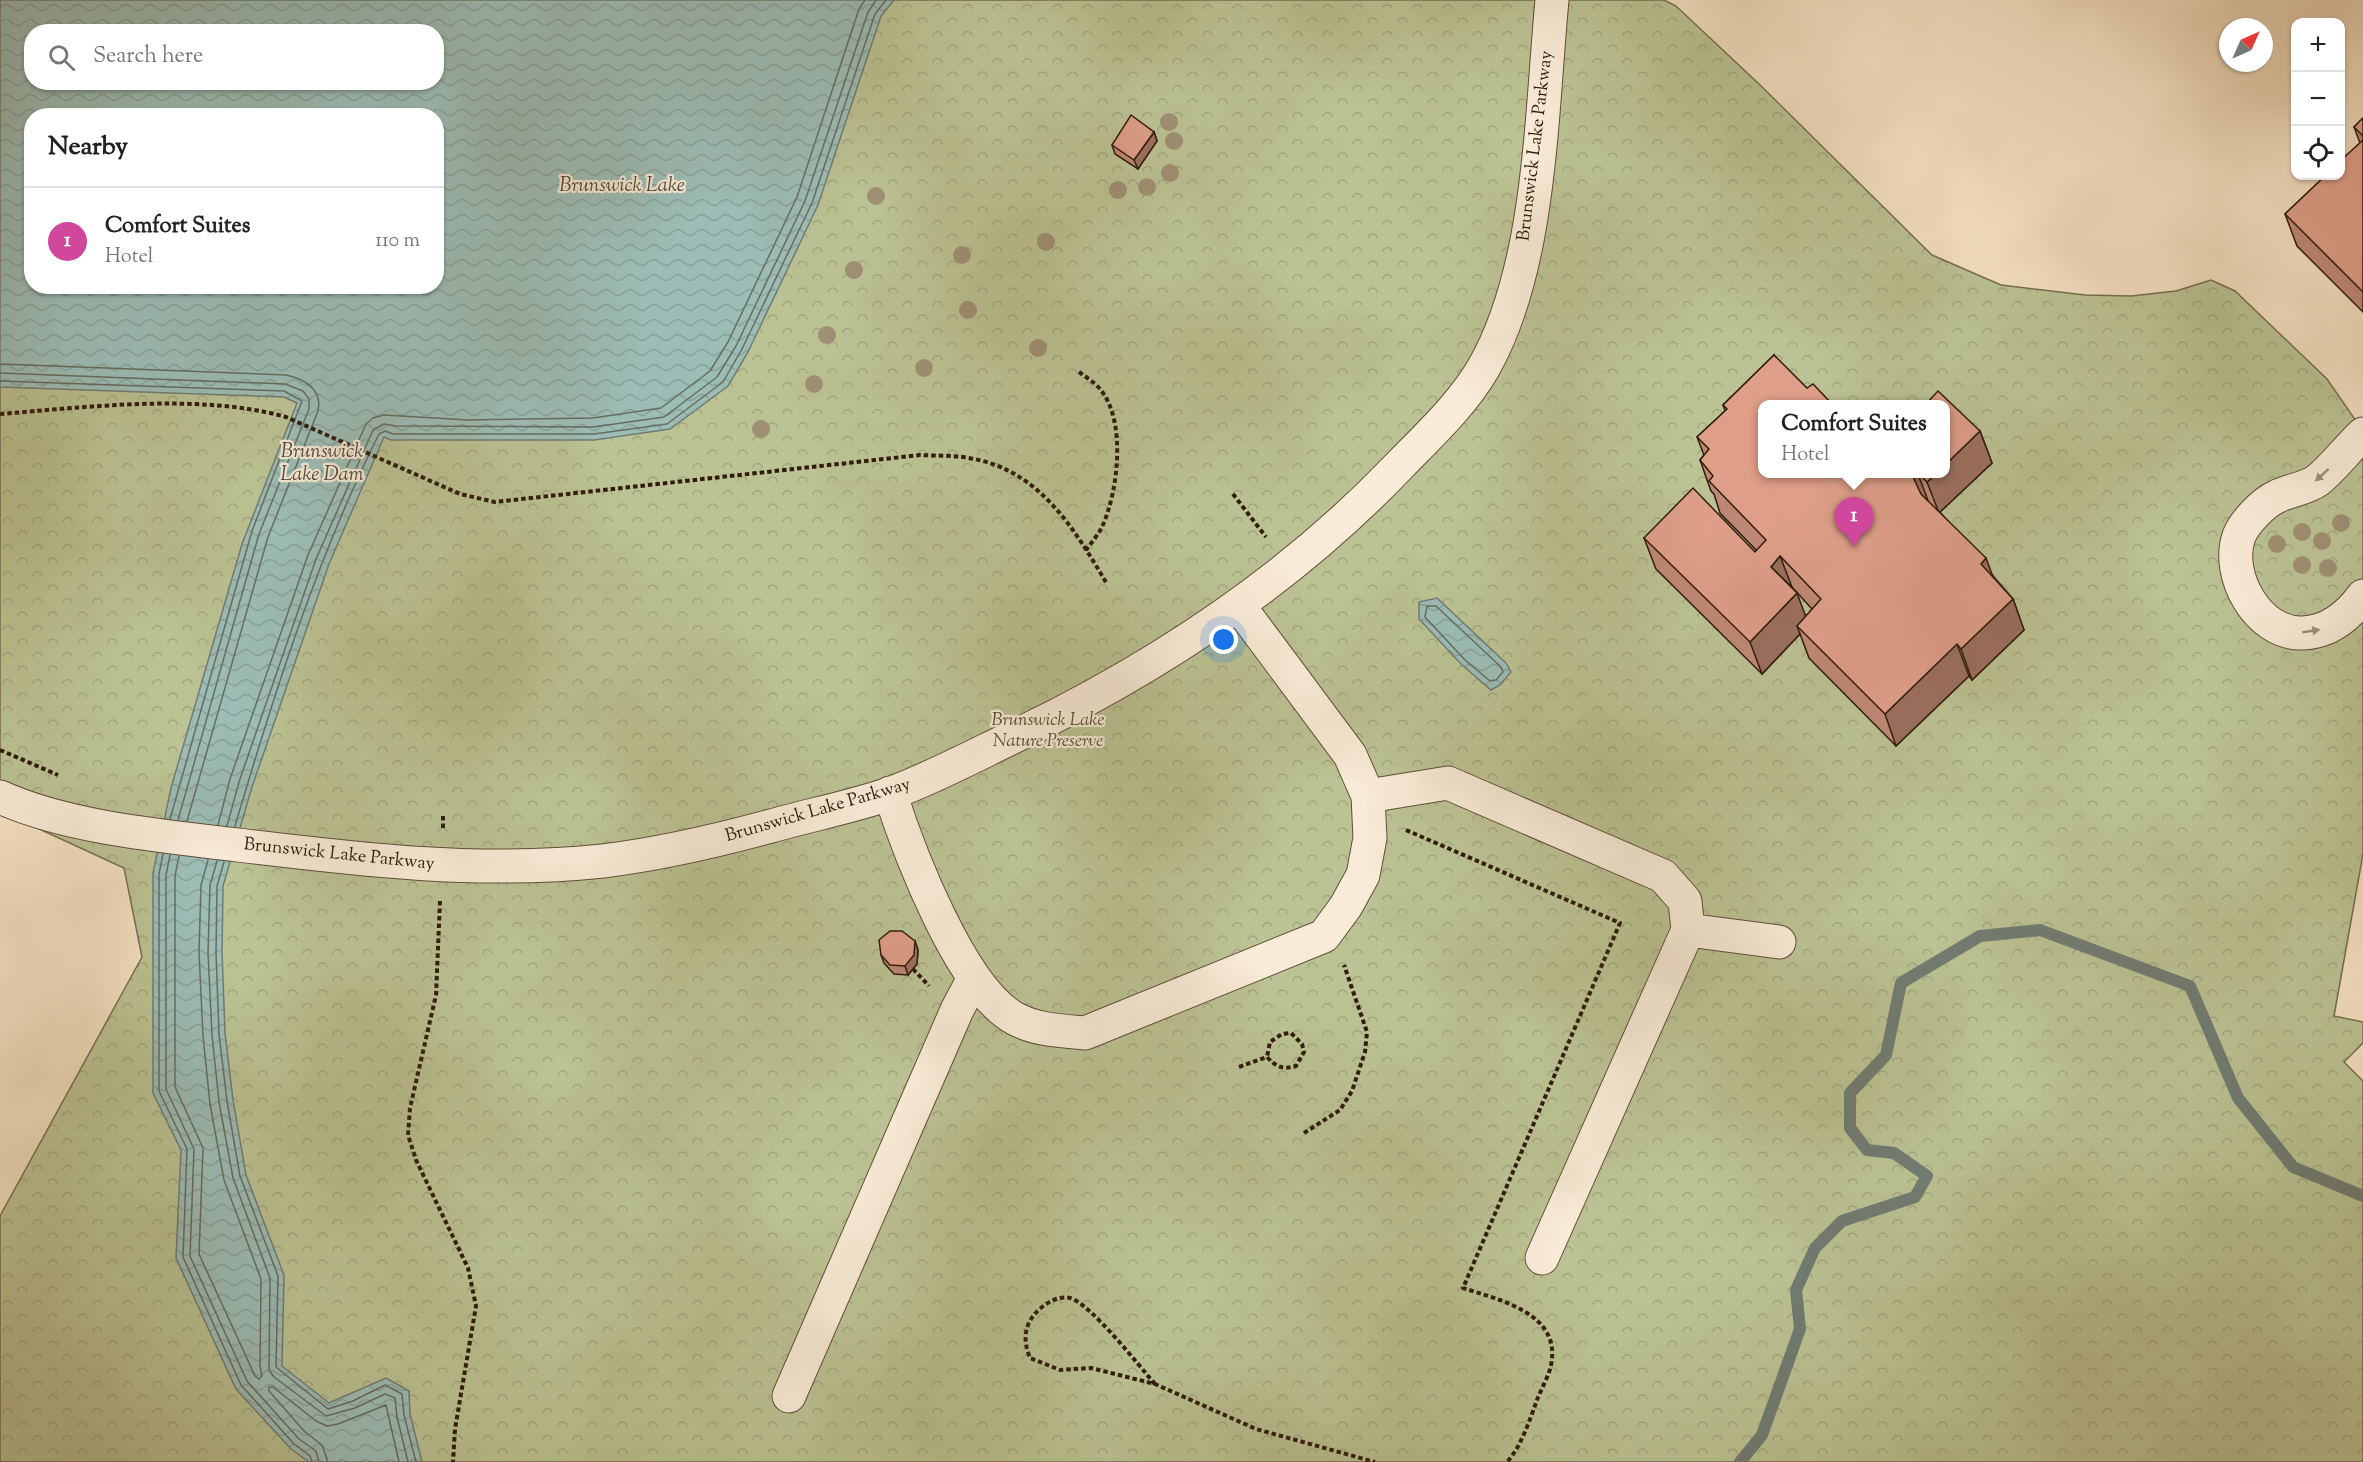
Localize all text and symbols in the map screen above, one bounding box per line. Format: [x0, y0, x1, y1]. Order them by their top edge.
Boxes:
north arrow [2219, 18, 2273, 72]
map controls [2291, 18, 2345, 180]
button: + [2291, 18, 2345, 72]
search box [24, 24, 444, 90]
icon: search [45, 41, 78, 74]
text: Search here [93, 41, 203, 73]
street label: Brunswick Lake Parkway [1511, 49, 1561, 243]
button: − [2291, 72, 2345, 126]
button: locate [2291, 126, 2345, 180]
text: Nearby [48, 129, 128, 166]
water label: Brunswick Lake [559, 172, 685, 201]
text: Comfort Suites [105, 211, 250, 243]
text: 1 [64, 227, 71, 256]
text: 110 m [375, 227, 420, 256]
text: Hotel [105, 243, 153, 272]
popup [1758, 400, 1950, 478]
text: Comfort Suites [1781, 409, 1927, 441]
water label: Brunswick Lake Dam [280, 438, 364, 490]
text: Hotel [1781, 441, 1830, 470]
one-way arrow [2315, 468, 2330, 481]
pin: 1 [1834, 498, 1874, 547]
your location [1209, 625, 1238, 654]
one-way arrow [2302, 626, 2321, 635]
park label: Brunswick Lake Nature Preserve [991, 708, 1105, 755]
street label: Brunswick Lake Parkway [722, 772, 914, 850]
street label: Brunswick Lake Parkway [242, 832, 436, 878]

